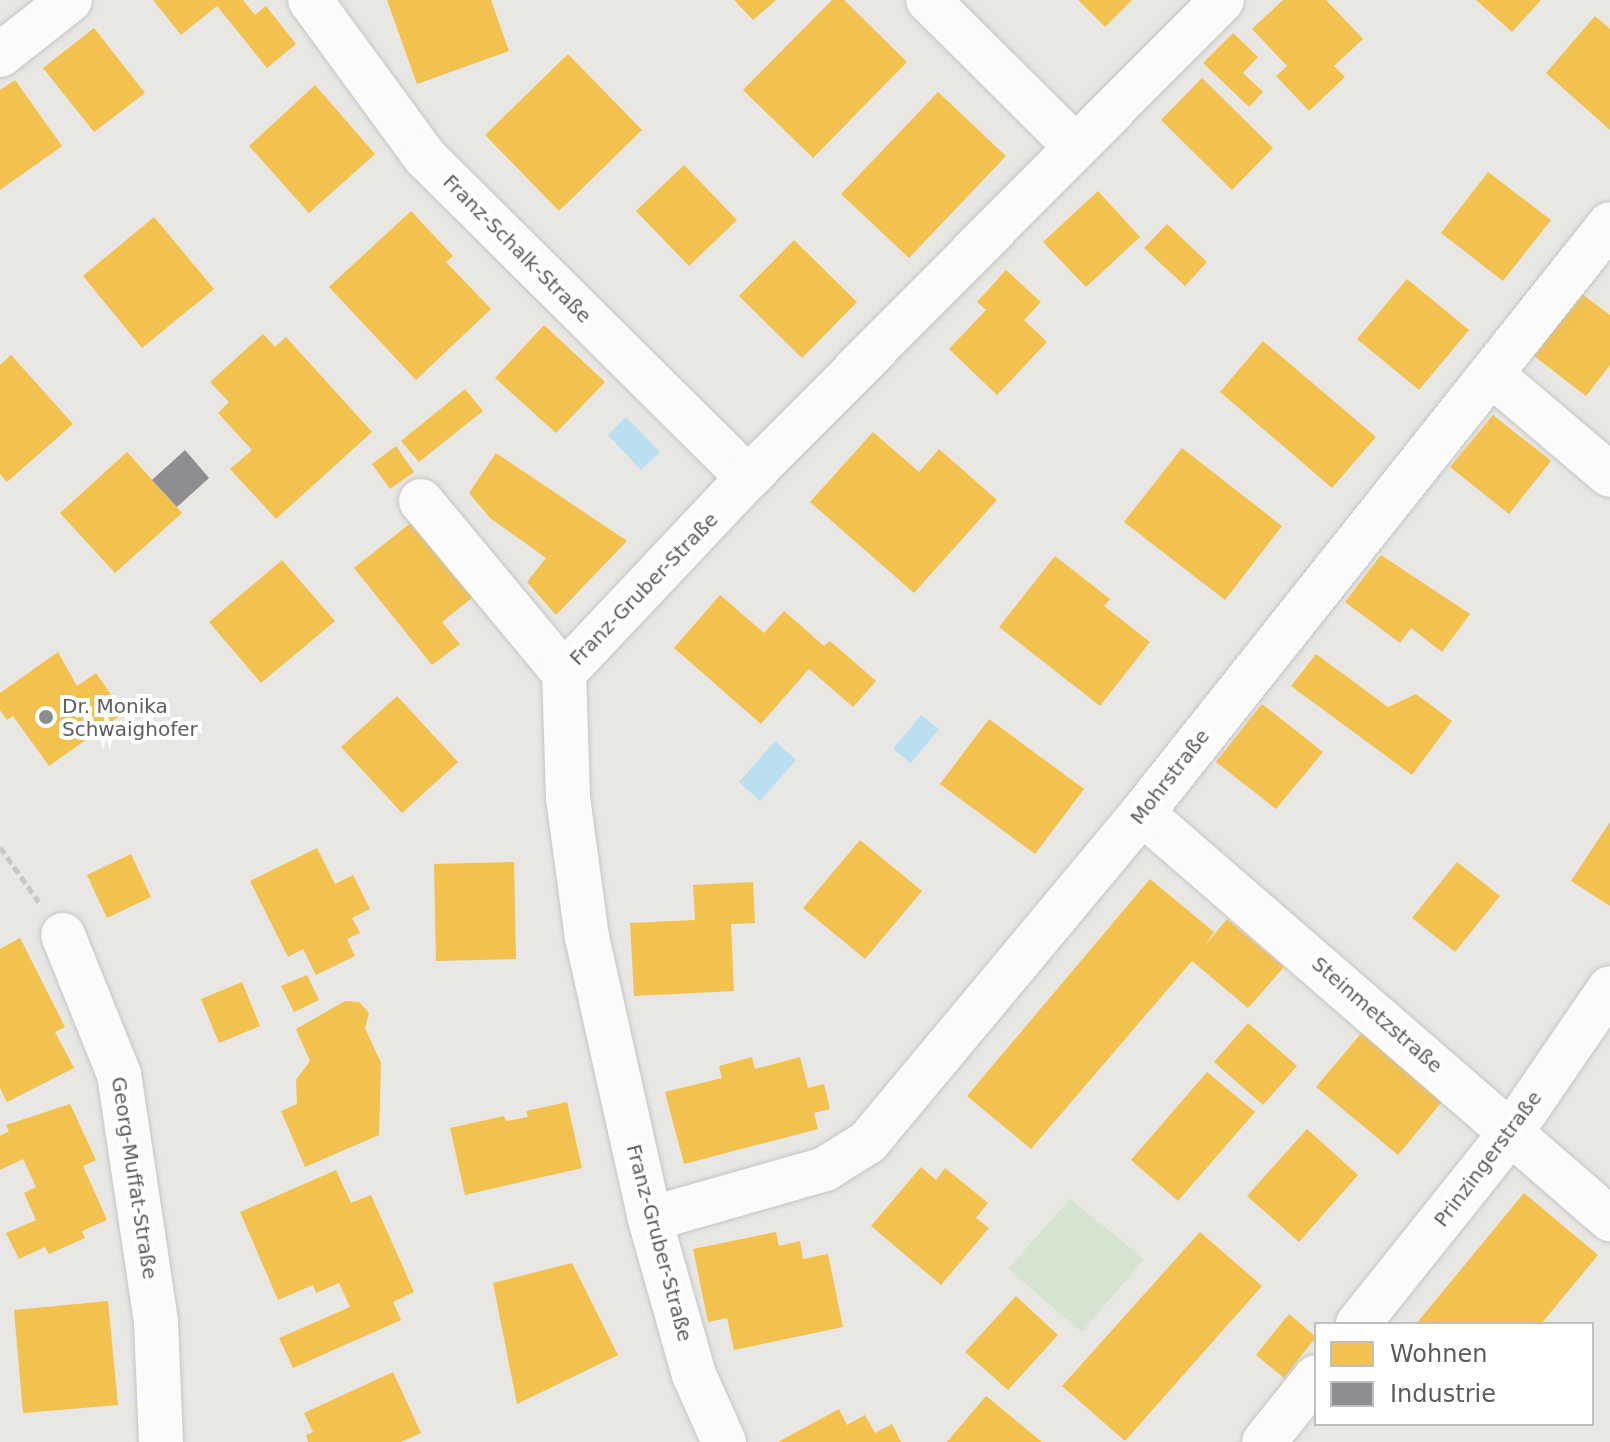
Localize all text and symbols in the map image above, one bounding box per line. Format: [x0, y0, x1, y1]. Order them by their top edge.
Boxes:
street label: Franz-Schalk-Straße [438, 170, 596, 328]
street label: Franz-Gruber-Straße [565, 508, 723, 670]
place label: Dr. Monika Schwaighofer [62, 694, 198, 741]
marker: Dr. Monika Schwaighofer [37, 708, 55, 726]
street label: Mohrstraße [1125, 725, 1215, 829]
street label: Steinmetzstraße [1307, 952, 1447, 1078]
street label: Georg-Muffat-Straße [106, 1075, 162, 1281]
street label: Prinzingerstraße [1429, 1086, 1547, 1232]
street label: Franz-Gruber-Straße [621, 1142, 697, 1344]
legend [1314, 1322, 1594, 1426]
text: Wohnen [1390, 1340, 1487, 1368]
text: Industrie [1390, 1380, 1496, 1408]

